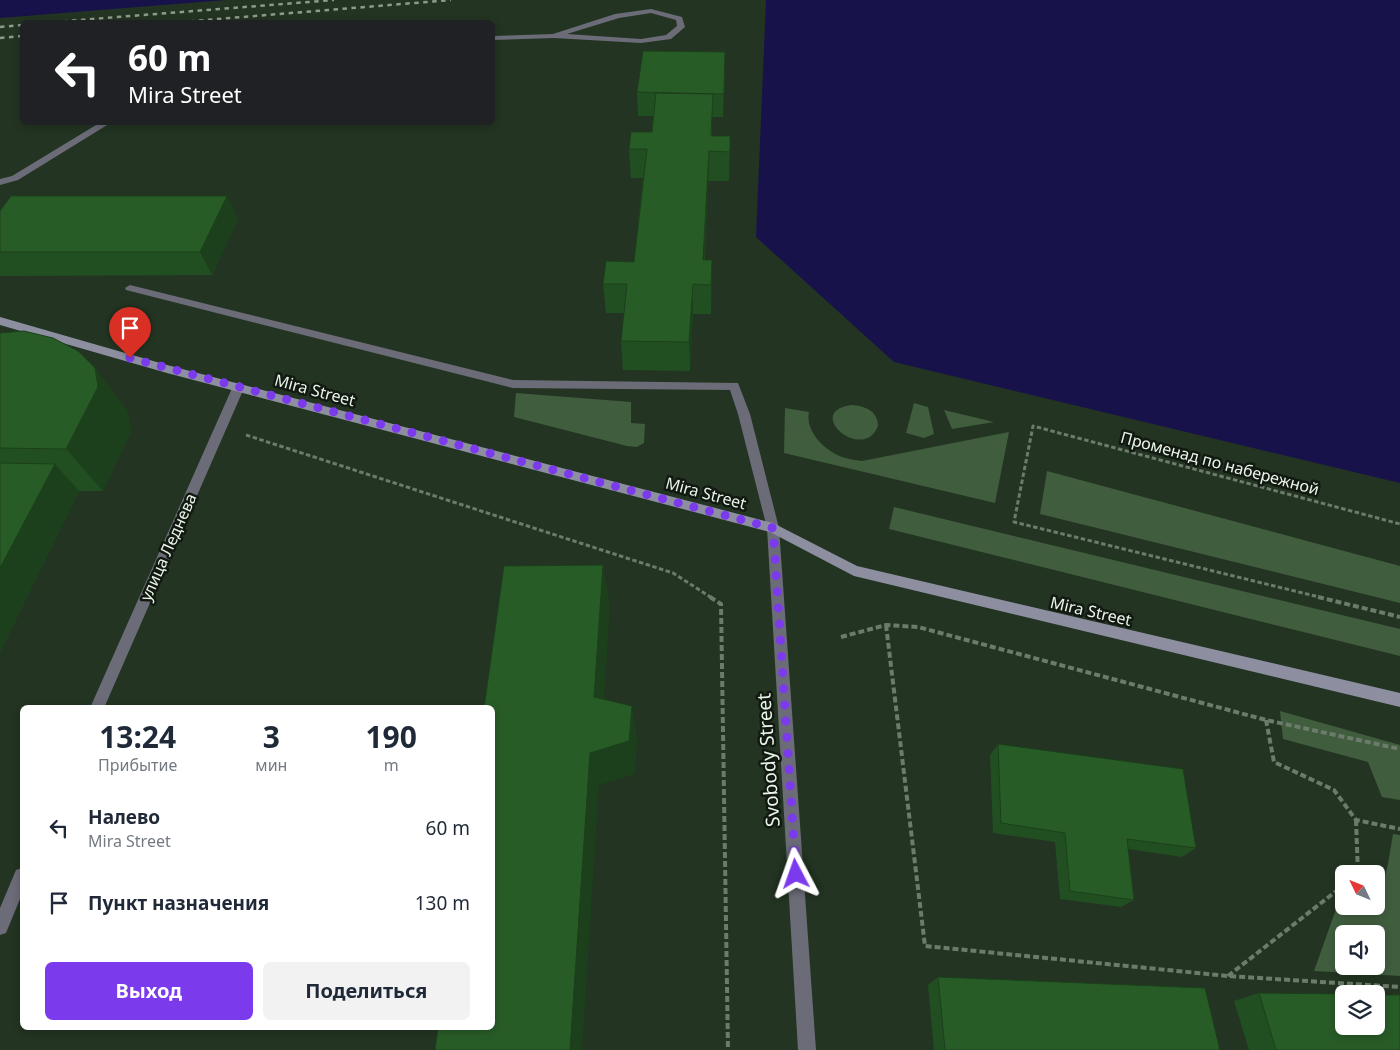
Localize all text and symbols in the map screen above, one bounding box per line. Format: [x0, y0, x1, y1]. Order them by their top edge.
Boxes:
text: 60 m [128, 34, 211, 81]
icon: left [45, 40, 110, 105]
text: Mira Street [128, 79, 242, 109]
pin [109, 307, 151, 358]
icon: arrive [116, 314, 144, 342]
street label: Mira Street [272, 369, 358, 411]
street label: Променад по набережной [1118, 426, 1322, 500]
street label: Mira Street [663, 472, 749, 514]
street label: улица Леднева [134, 490, 202, 604]
street label: Mira Street [1048, 591, 1134, 631]
street label: Svobody Street [750, 692, 786, 828]
text: 13:24 [99, 716, 176, 757]
text: 3 [263, 716, 280, 757]
text: 190 [365, 716, 417, 757]
text: Прибытие [98, 754, 177, 776]
text: мин [255, 754, 287, 776]
text: m [384, 754, 399, 776]
text: Налево [88, 804, 160, 830]
icon: left [45, 814, 73, 842]
text: 60 m [426, 815, 470, 841]
text: Mira Street [88, 830, 171, 852]
position arrow [769, 847, 821, 899]
north arrow [1335, 865, 1385, 915]
map controls [1335, 865, 1385, 1035]
icon: arrive [45, 889, 73, 917]
text: Пункт назначения [88, 890, 269, 916]
text: 130 m [415, 890, 470, 916]
button: sound [1335, 925, 1385, 975]
button: Выход [45, 962, 253, 1020]
button: Поделиться [263, 962, 470, 1020]
button: layers [1335, 985, 1385, 1035]

